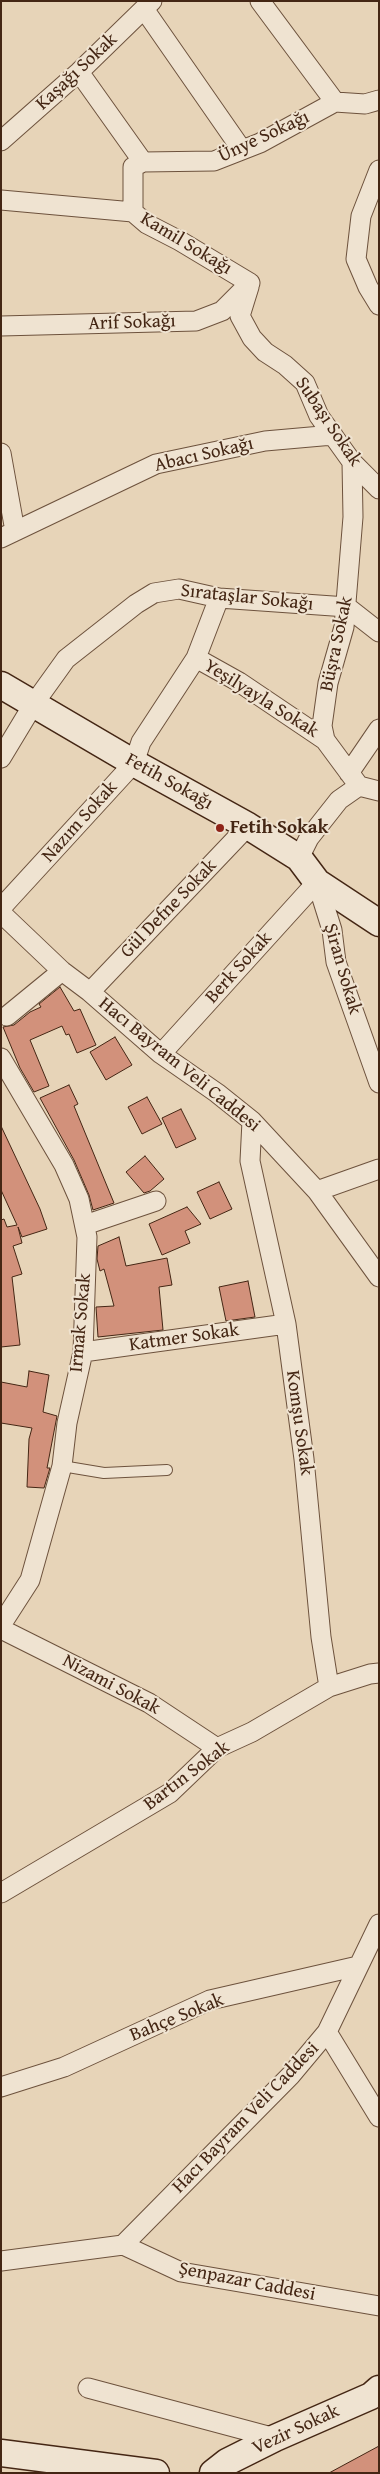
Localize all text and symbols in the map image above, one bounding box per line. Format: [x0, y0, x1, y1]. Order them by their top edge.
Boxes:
street label: Kaşağı Sokak [32, 29, 122, 115]
street label: Ünye Sokağı [215, 106, 313, 168]
street label: Kamil Sokağı [136, 208, 236, 280]
street label: Arif Sokağı [88, 310, 176, 336]
street label: Subaşı Sokak [290, 373, 366, 471]
street label: Abacı Sokağı [152, 433, 256, 477]
street label: Sırataşlar Sokağı [180, 580, 314, 616]
street label: Büşra Sokak [316, 594, 358, 694]
street label: Yeşilyayla Sokak [200, 655, 322, 743]
street label: Fetih Sokağı [121, 749, 217, 815]
street label: Nazım Sokak [37, 776, 123, 868]
place label: Fetih Sokak [230, 817, 328, 839]
marker: Fetih Sokak [214, 822, 226, 834]
street label: Gül Defne Sokak [116, 855, 222, 963]
street label: Şiran Sokak [318, 921, 366, 1017]
street label: Berk Sokak [201, 927, 277, 1009]
street label: Hacı Bayram Veli Caddesi [94, 993, 264, 1137]
street label: Irmak Sokak [65, 1273, 97, 1373]
street label: Katmer Sokak [128, 1319, 240, 1357]
street label: Komşu Sokak [280, 1369, 318, 1477]
street label: Nizami Sokak [58, 1650, 164, 1720]
street label: Bartın Sokak [140, 1736, 234, 1816]
street label: Bahçe Sokak [127, 1989, 227, 2047]
street label: Hacı Bayram Veli Caddesi [168, 2038, 324, 2198]
street label: Şenpazar Caddesi [177, 2258, 317, 2306]
street label: Vezir Sokak [249, 2400, 343, 2460]

